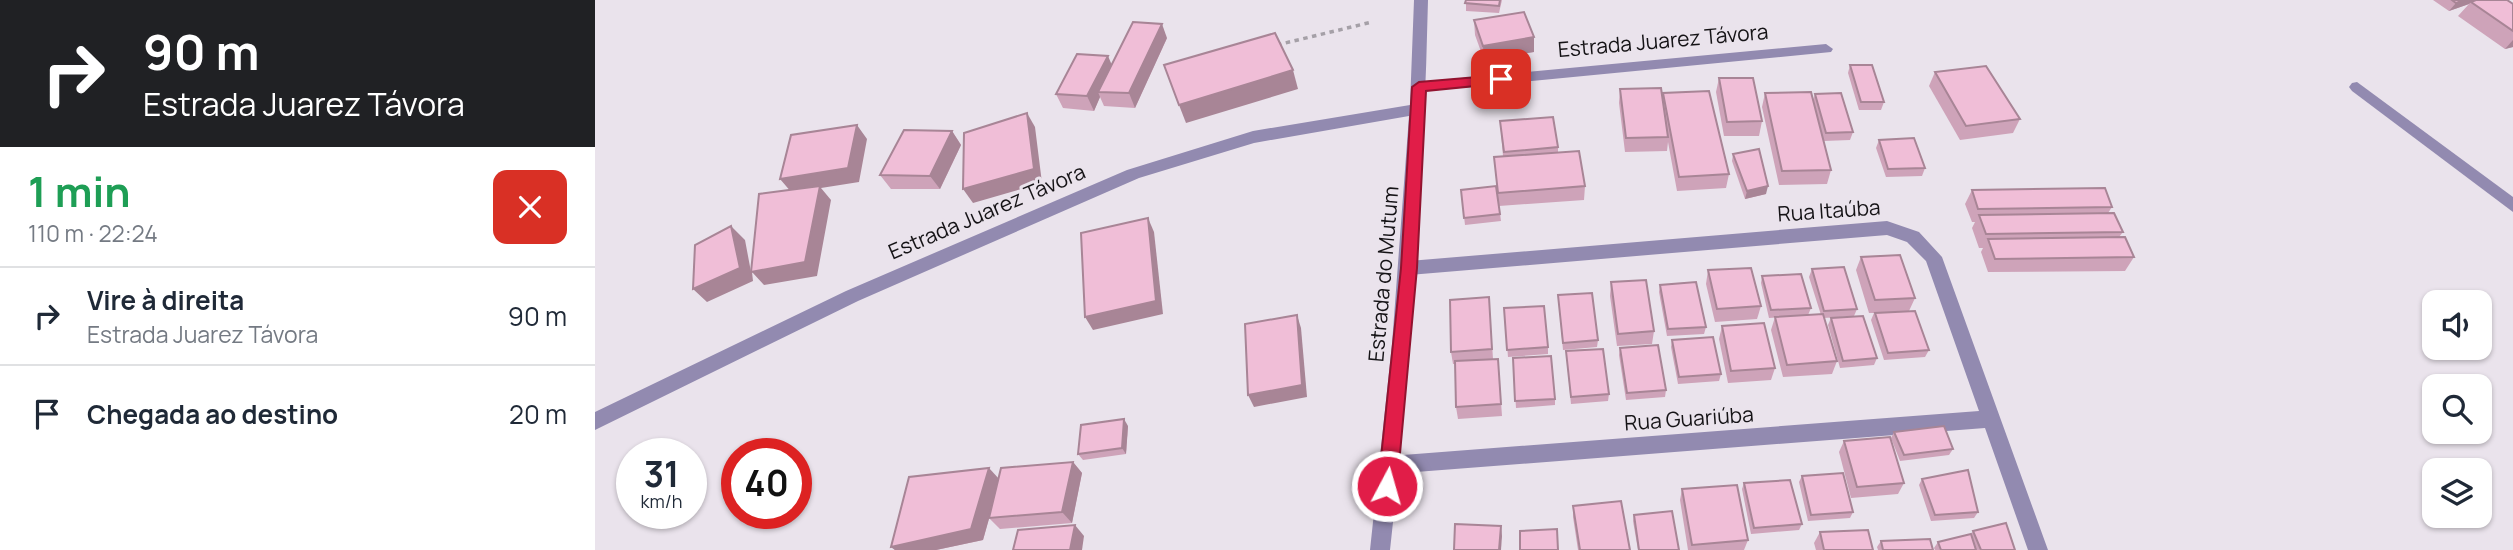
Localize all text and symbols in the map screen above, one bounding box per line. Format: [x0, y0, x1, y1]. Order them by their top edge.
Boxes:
street label: Estrada Juarez Távora [1557, 17, 1769, 63]
text: 90 m [143, 18, 260, 85]
icon: right [28, 28, 119, 119]
pin [1471, 49, 1531, 109]
icon: arrive [1482, 60, 1520, 98]
text: Estrada Juarez Távora [143, 82, 465, 126]
street label: Estrada Juarez Távora [884, 157, 1089, 265]
text: 1 min [28, 162, 131, 220]
button: close [493, 170, 567, 244]
street label: Estrada do Mutum [1361, 185, 1405, 363]
street label: Rua Itaúba [1777, 192, 1881, 228]
text: 110 m · 22:24 [28, 217, 158, 249]
text: Vire à direita [87, 282, 244, 318]
map controls [2422, 290, 2492, 528]
button: sound [2422, 290, 2492, 360]
icon: right [28, 297, 66, 335]
text: 90 m [508, 298, 567, 334]
text: Estrada Juarez Távora [87, 318, 318, 350]
button: search [2422, 374, 2492, 444]
icon: arrive [28, 395, 66, 433]
text: Chegada ao destino [87, 396, 338, 432]
text: 20 m [509, 396, 567, 432]
street label: Rua Guariúba [1623, 400, 1755, 436]
speed limit sign: 40 [721, 438, 812, 529]
position arrow [1350, 449, 1424, 523]
text: 31 [644, 450, 679, 498]
button: layers [2422, 458, 2492, 528]
text: km/h [641, 489, 682, 513]

